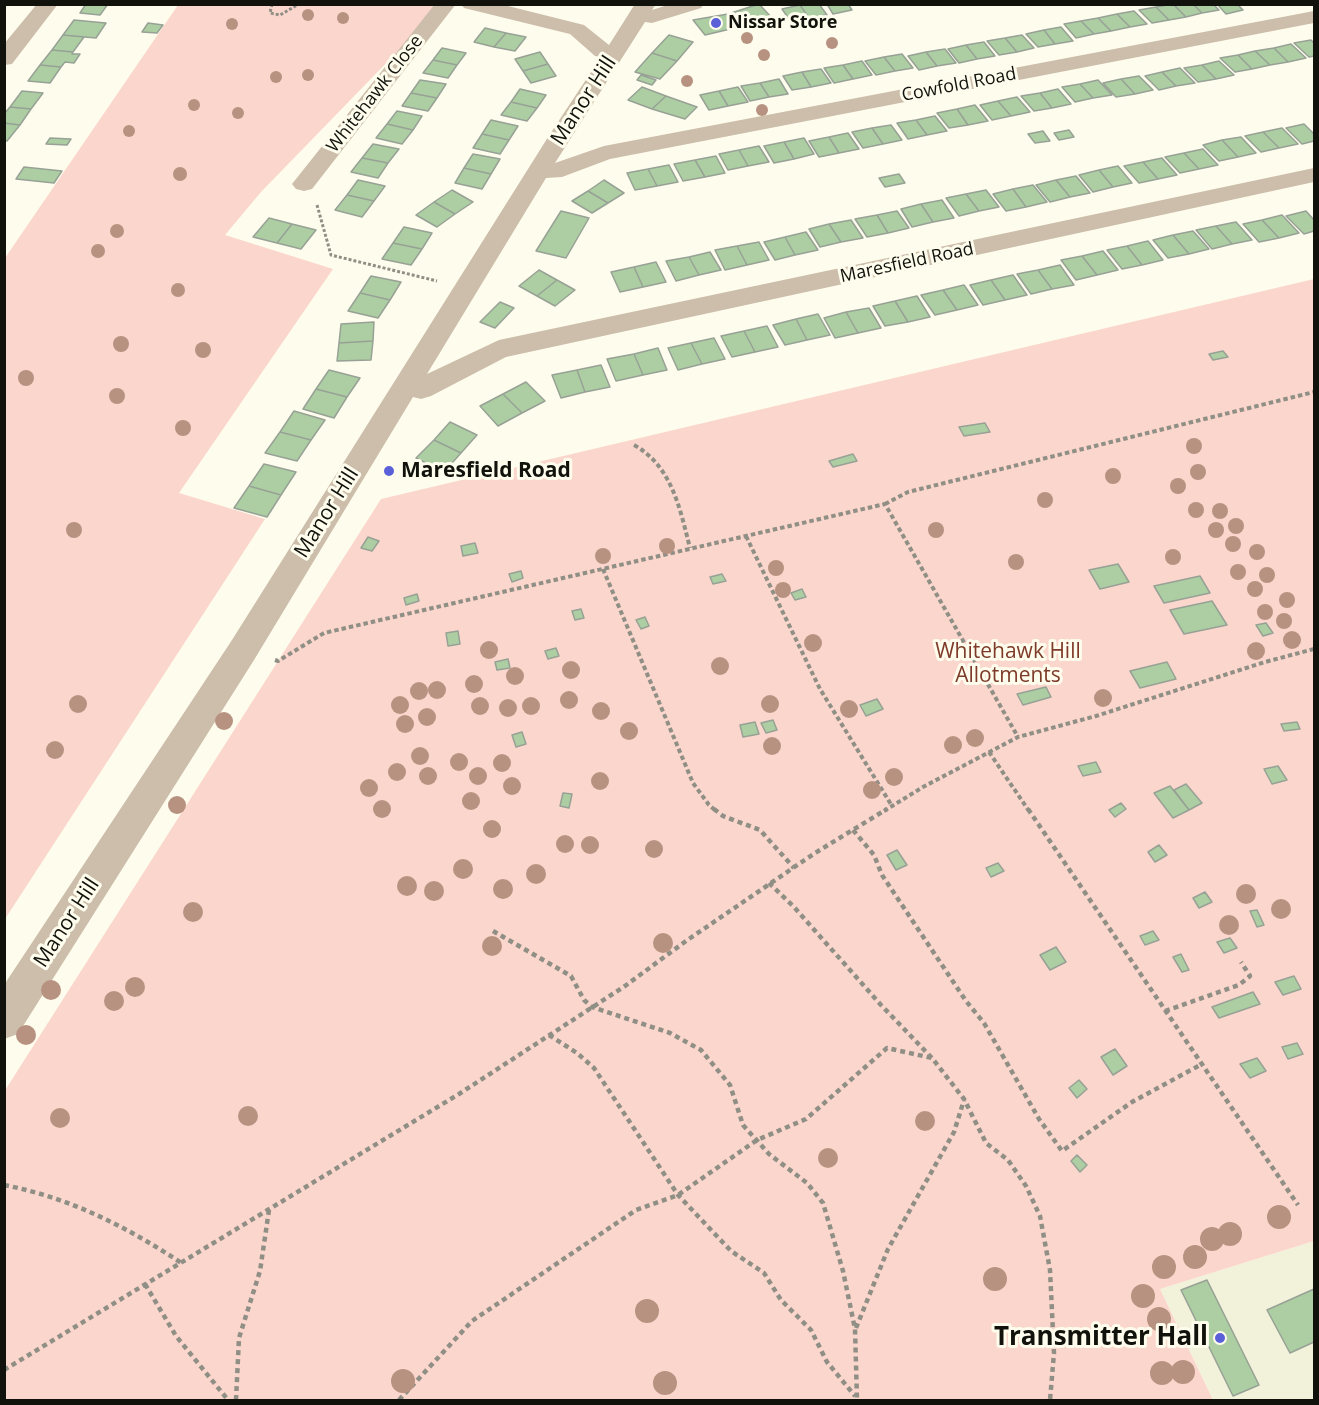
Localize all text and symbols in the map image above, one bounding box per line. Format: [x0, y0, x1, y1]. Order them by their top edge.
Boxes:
place label: Nissar Store [728, 12, 837, 34]
marker: Nissar Store [709, 16, 723, 30]
street label: Whitehawk Close [322, 31, 428, 157]
street label: Manor Hill [546, 52, 622, 150]
street label: Cowfold Road [900, 63, 1018, 107]
street label: Maresfield Road [838, 238, 976, 288]
place label: Maresfield Road [401, 458, 571, 484]
street label: Manor Hill [289, 463, 365, 563]
marker: Maresfield Road [382, 464, 396, 478]
park label: Whitehawk Hill Allotments [935, 639, 1081, 689]
street label: Manor Hill [29, 874, 105, 972]
place label: Transmitter Hall [994, 1322, 1208, 1354]
marker: Transmitter Hall [1213, 1331, 1227, 1345]

